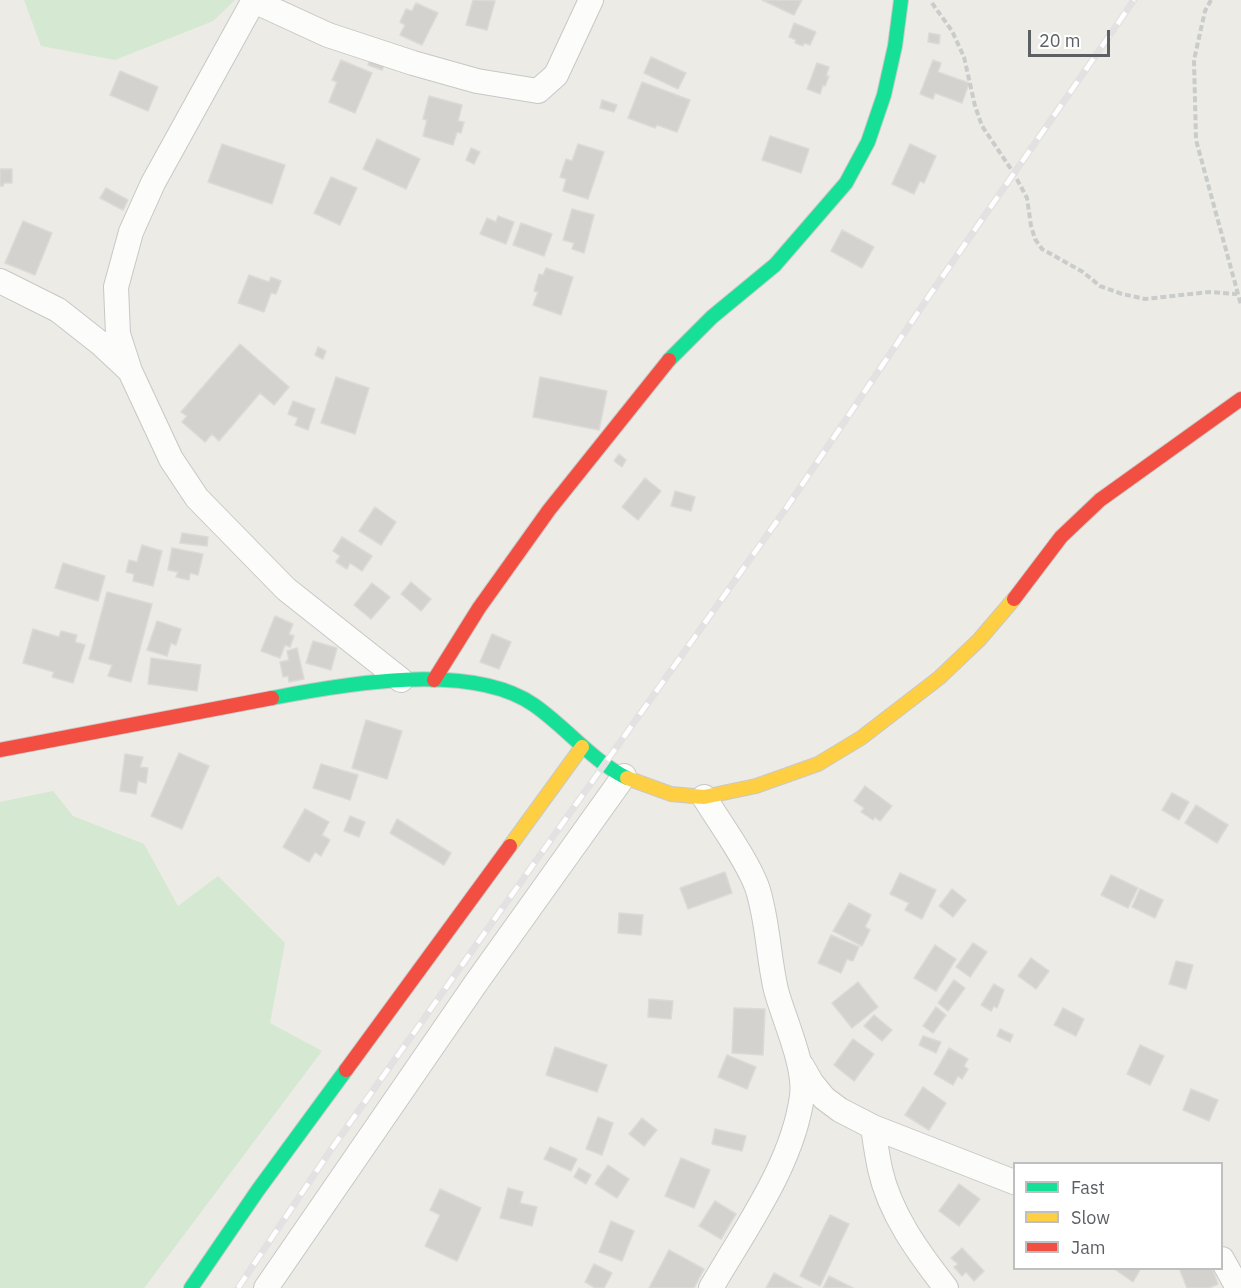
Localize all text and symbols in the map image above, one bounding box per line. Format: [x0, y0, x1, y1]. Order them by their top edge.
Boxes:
scale bar [1031, 18, 1114, 56]
text: 20 m [1039, 29, 1081, 52]
legend [1013, 1162, 1223, 1270]
text: Fast [1071, 1176, 1105, 1199]
text: Slow [1071, 1206, 1110, 1229]
text: Jam [1071, 1236, 1106, 1259]

